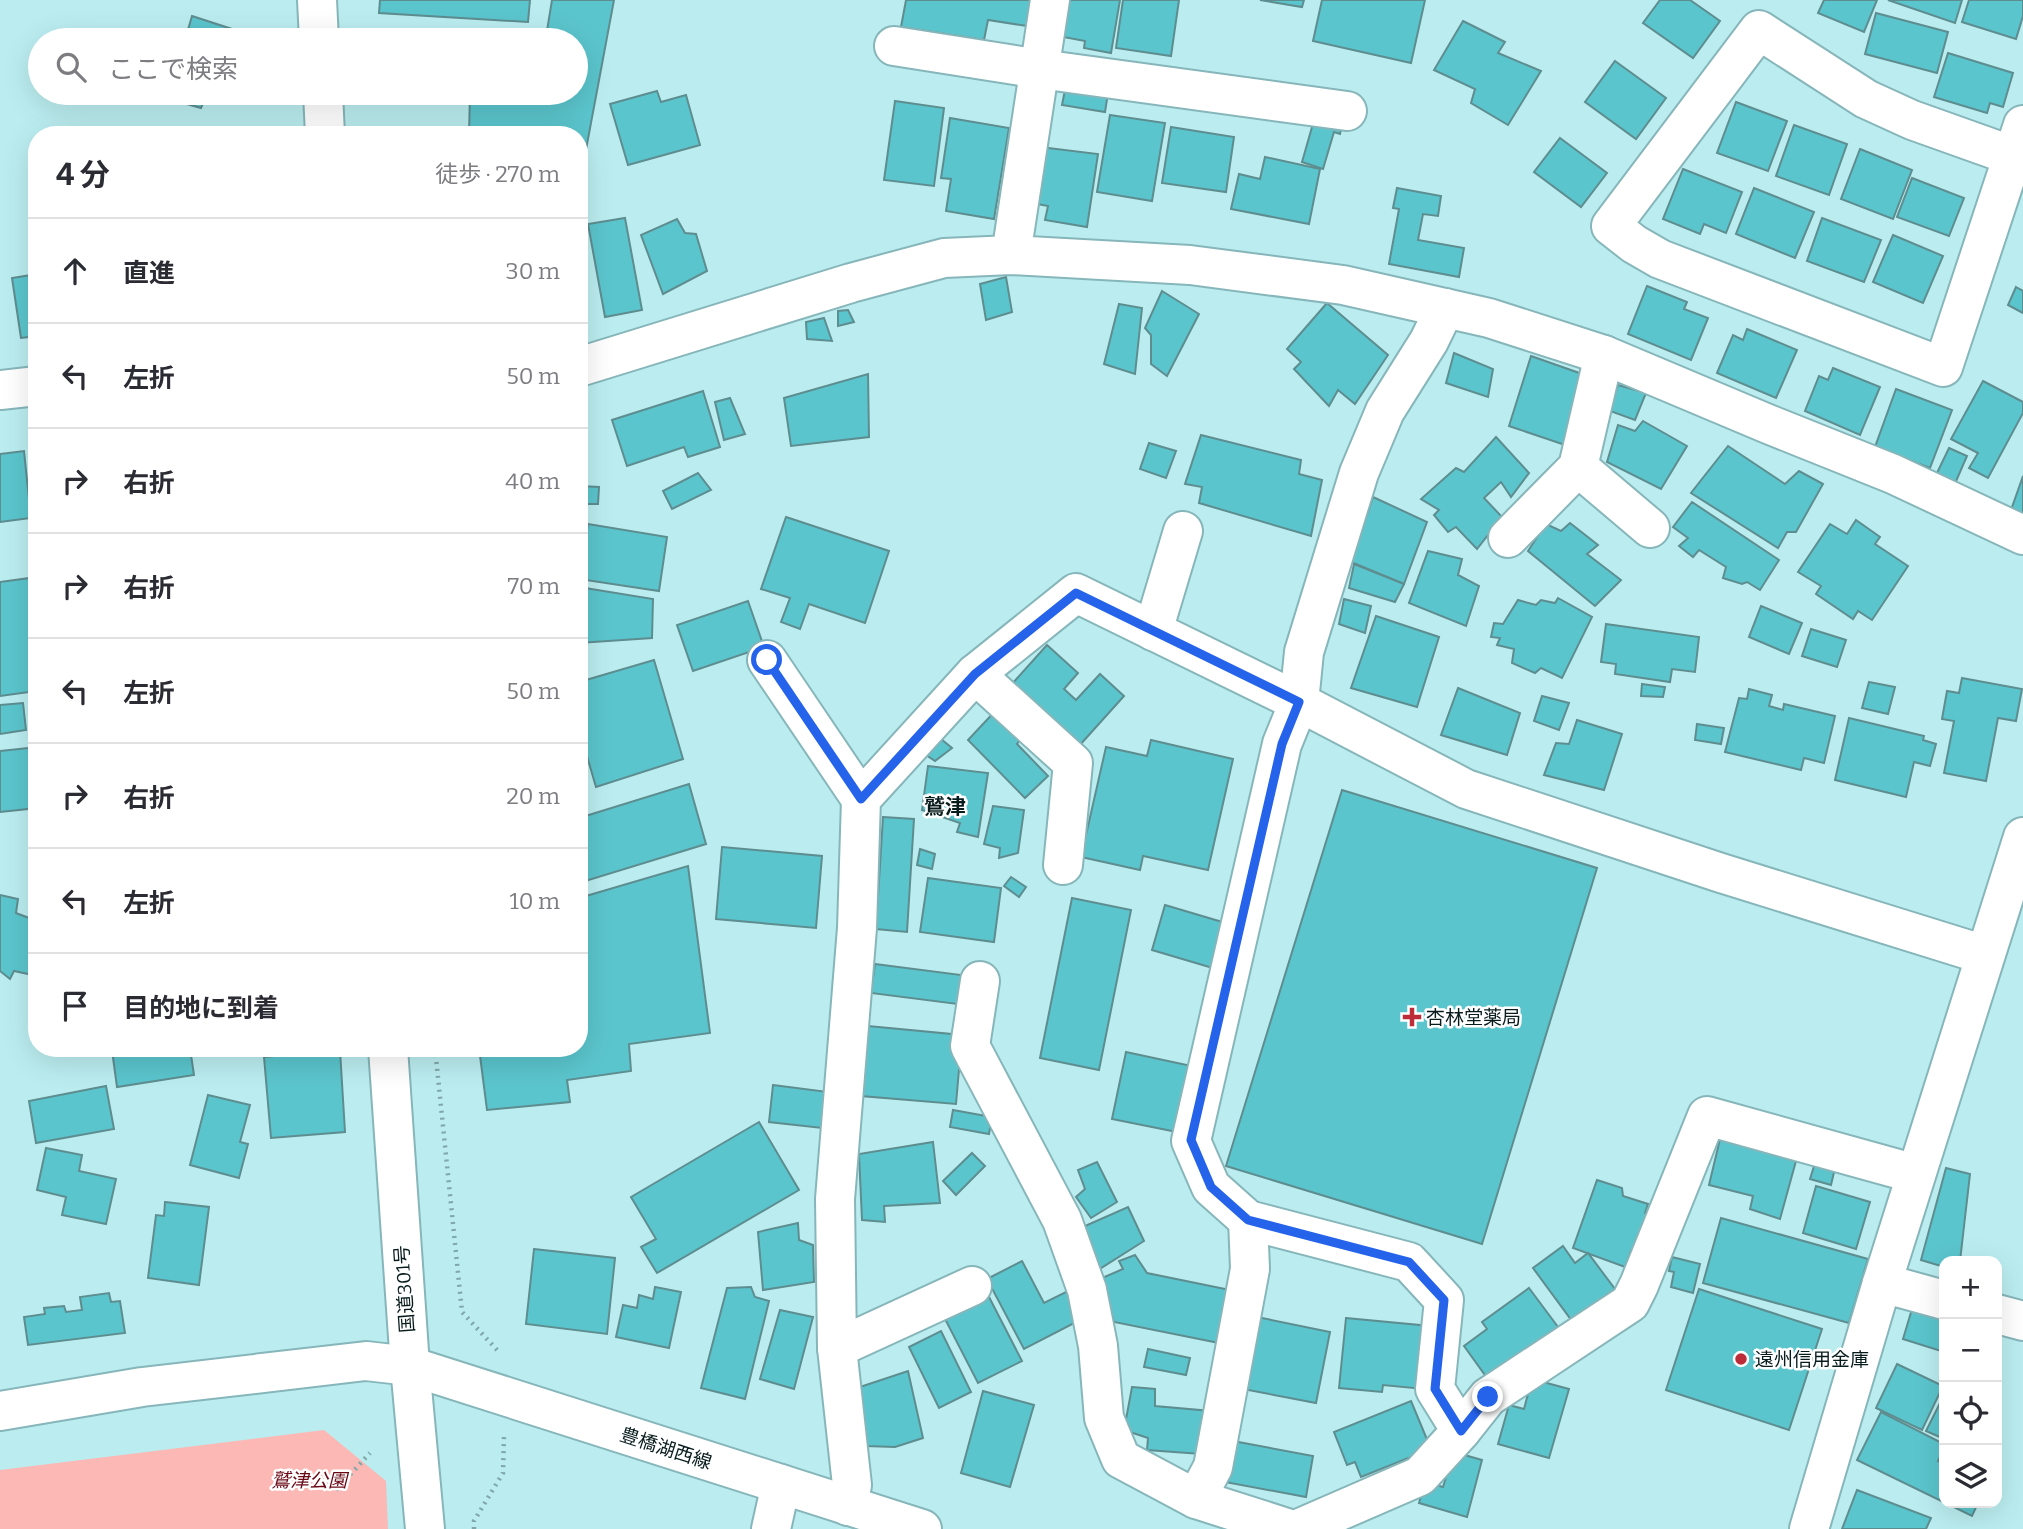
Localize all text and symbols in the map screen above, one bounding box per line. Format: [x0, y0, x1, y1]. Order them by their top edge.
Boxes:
search box [28, 28, 588, 105]
icon: search [52, 48, 90, 86]
text: ここで検索 [108, 54, 238, 85]
text: 4 分 [56, 157, 110, 193]
text: 徒歩 · 270 m [435, 160, 560, 188]
icon: ahead [56, 252, 94, 290]
text: 30 m [506, 257, 560, 285]
text: 直進 [123, 258, 175, 289]
icon: left [56, 357, 94, 395]
text: 50 m [506, 362, 560, 390]
text: 左折 [123, 363, 175, 394]
icon: right [56, 462, 94, 500]
text: 40 m [505, 467, 560, 495]
text: 右折 [123, 468, 175, 499]
icon: right [56, 567, 94, 605]
text: 70 m [508, 572, 560, 600]
text: 右折 [123, 573, 175, 604]
route start [751, 644, 782, 675]
icon: left [56, 672, 94, 710]
text: 50 m [506, 677, 560, 705]
text: 左折 [123, 678, 175, 709]
icon: right [56, 777, 94, 815]
text: 20 m [506, 782, 560, 810]
text: 右折 [123, 783, 175, 814]
district label: 鷲津 [924, 794, 966, 820]
icon: left [56, 882, 94, 920]
text: 10 m [509, 887, 560, 915]
text: 左折 [123, 888, 175, 919]
icon: arrive [56, 987, 94, 1025]
text: 目的地に到着 [123, 993, 279, 1024]
place label: 杏林堂薬局 [1426, 1006, 1521, 1029]
marker: 杏林堂薬局 [1404, 1009, 1420, 1025]
street label: 国道301号 [390, 1244, 419, 1333]
map controls [1939, 1256, 2002, 1508]
button: + [1939, 1256, 2002, 1319]
button: − [1939, 1319, 2002, 1382]
place label: 遠州信用金庫 [1755, 1348, 1869, 1371]
marker: 遠州信用金庫 [1733, 1351, 1749, 1367]
route end [1472, 1381, 1503, 1412]
button: locate [1939, 1382, 2002, 1445]
street label: 豊橋湖西線 [617, 1423, 715, 1474]
button: layers [1939, 1445, 2002, 1508]
park label: 鷲津公園 [271, 1469, 350, 1492]

